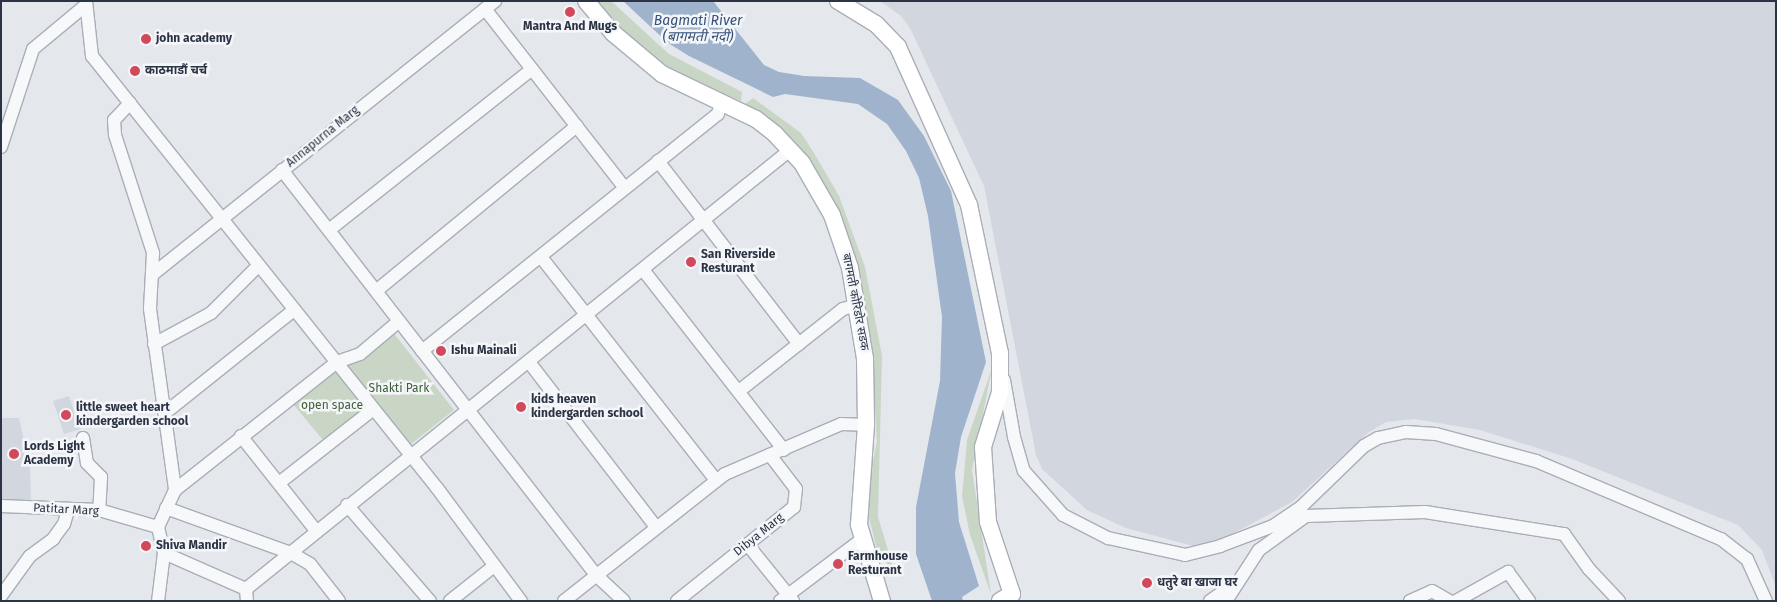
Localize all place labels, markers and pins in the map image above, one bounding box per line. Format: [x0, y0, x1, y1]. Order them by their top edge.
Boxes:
marker: Mantra And Mugs [564, 6, 576, 18]
place label: Mantra And Mugs [523, 20, 617, 34]
place label: john academy [156, 32, 232, 46]
marker: john academy [140, 33, 152, 45]
place label: काठमाडौं चर्च [145, 64, 207, 78]
marker: काठमाडौं चर्च [129, 65, 141, 77]
place label: San Riverside Resturant [701, 248, 775, 276]
marker: San Riverside Resturant [685, 256, 697, 268]
place label: Ishu Mainali [451, 344, 517, 358]
marker: Ishu Mainali [435, 345, 447, 357]
place label: kids heaven kindergarden school [531, 393, 643, 421]
place label: little sweet heart kindergarden school [76, 401, 188, 429]
marker: kids heaven kindergarden school [515, 401, 527, 413]
marker: little sweet heart kindergarden school [60, 409, 72, 421]
place label: Lords Light Academy [24, 440, 85, 468]
marker: Lords Light Academy [8, 448, 20, 460]
place label: Shiva Mandir [156, 539, 227, 553]
marker: Shiva Mandir [140, 540, 152, 552]
place label: Farmhouse Resturant [848, 550, 908, 578]
marker: Farmhouse Resturant [832, 558, 844, 570]
place label: धतुरे बा खाजा घर [1157, 576, 1238, 590]
marker: धतुरे बा खाजा घर [1141, 577, 1153, 589]

